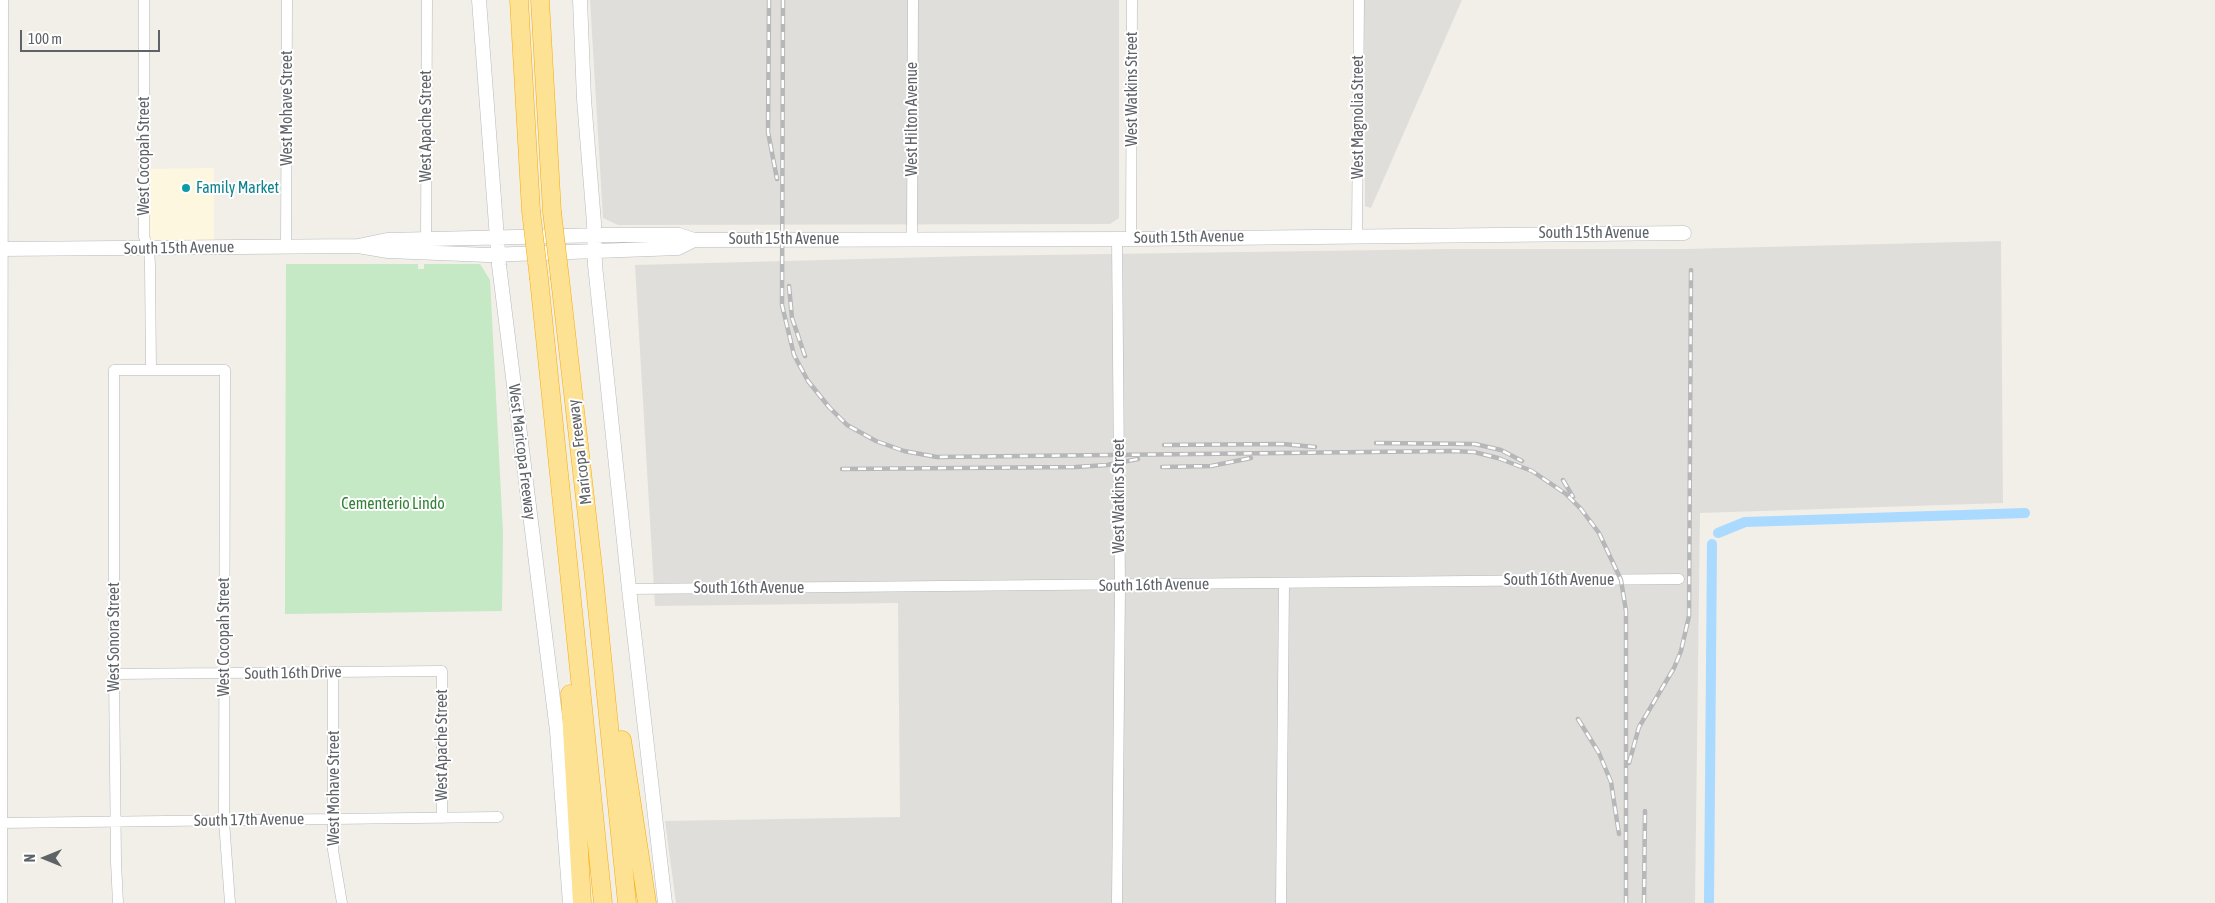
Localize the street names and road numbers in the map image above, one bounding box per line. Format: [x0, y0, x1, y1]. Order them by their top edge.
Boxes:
street label: West Watkins Street [1122, 32, 1142, 146]
street label: West Mohave Street [277, 50, 297, 166]
street label: West Magnolia Street [1348, 55, 1368, 179]
street label: West Hilton Avenue [902, 62, 922, 176]
street label: West Apache Street [416, 70, 436, 182]
street label: West Cocopah Street [134, 96, 154, 216]
street label: South 15th Avenue [1539, 223, 1649, 243]
street label: South 15th Avenue [1134, 226, 1244, 248]
street label: South 15th Avenue [729, 229, 839, 249]
street label: South 15th Avenue [124, 237, 234, 259]
street label: West Maricopa Freeway [504, 383, 540, 521]
street label: Maricopa Freeway [564, 398, 596, 506]
street label: West Watkins Street [1109, 439, 1129, 553]
street label: South 16th Avenue [1504, 570, 1614, 590]
street label: South 16th Avenue [1099, 574, 1209, 596]
street label: West Cocopah Street [214, 577, 234, 697]
street label: South 16th Avenue [694, 578, 804, 598]
street label: West Sonora Street [104, 582, 124, 692]
street label: South 16th Drive [244, 663, 342, 683]
street label: West Apache Street [432, 689, 452, 801]
street label: West Mohave Street [324, 730, 344, 846]
street label: South 17th Avenue [194, 809, 304, 831]

